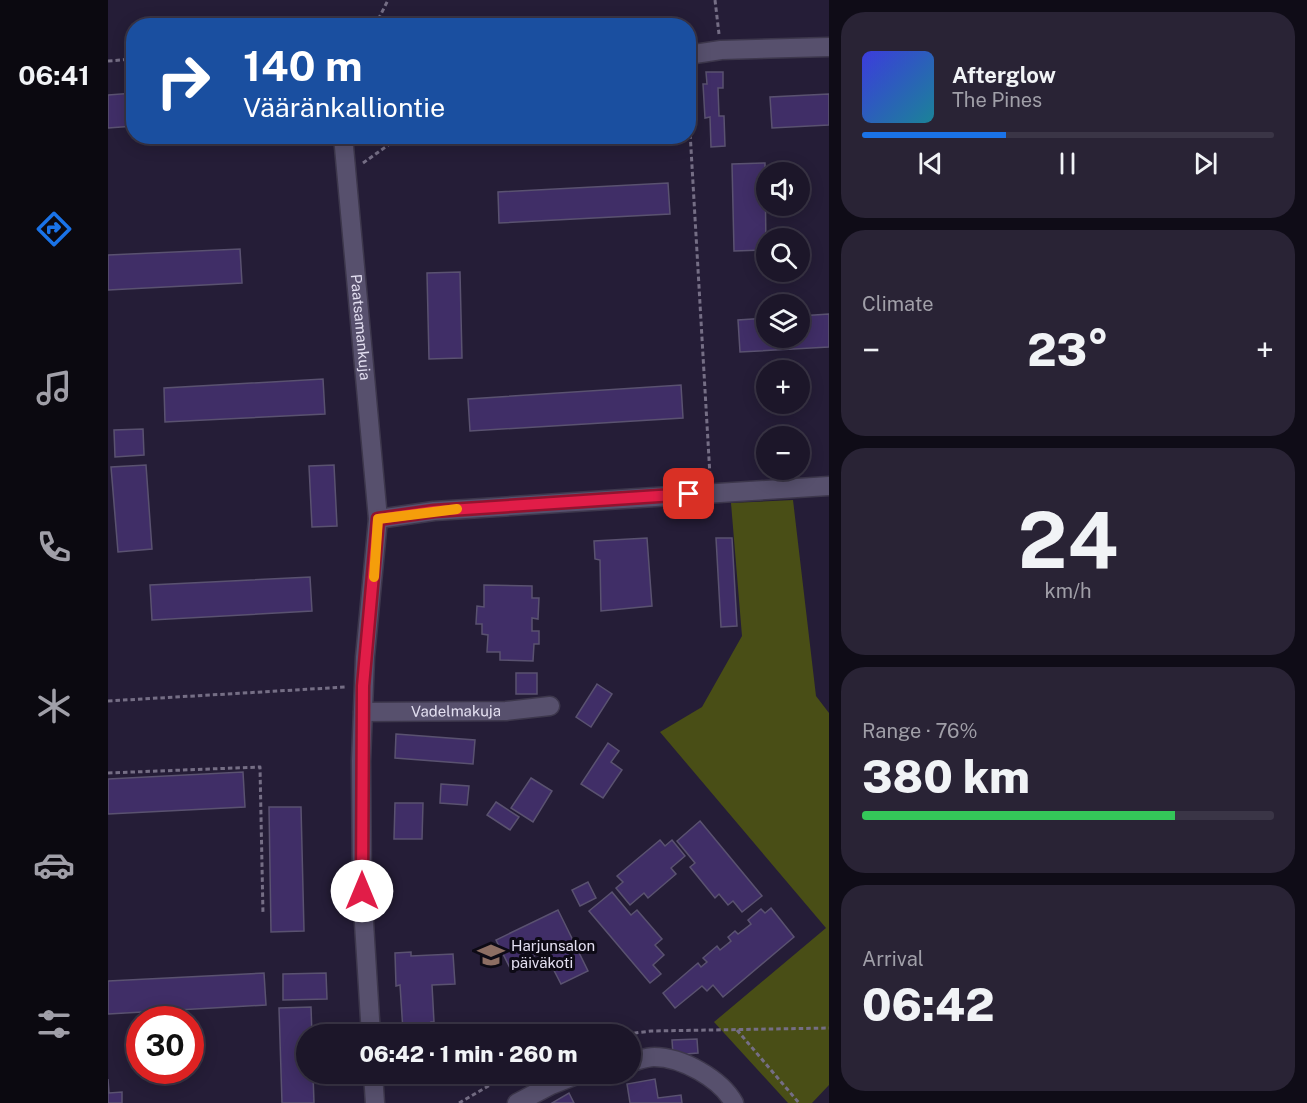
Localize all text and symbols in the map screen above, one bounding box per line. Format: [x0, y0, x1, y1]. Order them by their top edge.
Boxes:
text: 140 m [243, 41, 363, 90]
icon: right [144, 42, 222, 120]
text: 06:41 [18, 59, 90, 91]
text: Afterglow [952, 62, 1056, 88]
text: The Pines [952, 88, 1042, 112]
text: Vääränkalliontie [243, 91, 445, 123]
icon: previous [914, 147, 947, 180]
icon: pause [1051, 147, 1084, 180]
icon: next [1189, 147, 1222, 180]
map controls [756, 162, 810, 480]
button: sound [756, 162, 810, 216]
icon: directions [33, 208, 75, 250]
button: search [756, 228, 810, 282]
street label: Paatsamankuja [348, 273, 374, 381]
text: Climate [862, 292, 934, 316]
button: layers [756, 294, 810, 348]
text: 23° [1027, 323, 1109, 376]
text: − [862, 331, 880, 369]
text: + [1256, 331, 1274, 369]
button: + [756, 360, 810, 414]
icon: music [33, 367, 75, 409]
button: − [756, 426, 810, 480]
pin [663, 468, 714, 519]
icon: arrive [672, 477, 705, 510]
text: 24 [1018, 494, 1118, 586]
icon: phone [33, 526, 75, 568]
text: km/h [1044, 579, 1092, 603]
icon: climate [33, 685, 75, 727]
street label: Vadelmakuja [411, 702, 501, 720]
text: Range · 76% [862, 719, 978, 743]
text: 380 km [862, 750, 1030, 803]
icon: car [33, 844, 75, 886]
position arrow [330, 859, 394, 923]
place label: Harjunsalon päiväkoti [511, 937, 595, 971]
school or university icon: Harjunsalon päiväkoti [476, 940, 506, 970]
text: Arrival [862, 947, 924, 971]
text: 06:42 [862, 978, 995, 1031]
icon: filters [33, 1003, 75, 1045]
speed limit sign: 30 [126, 1006, 204, 1084]
text: 06:42 · 1 min · 260 m [359, 1041, 578, 1067]

